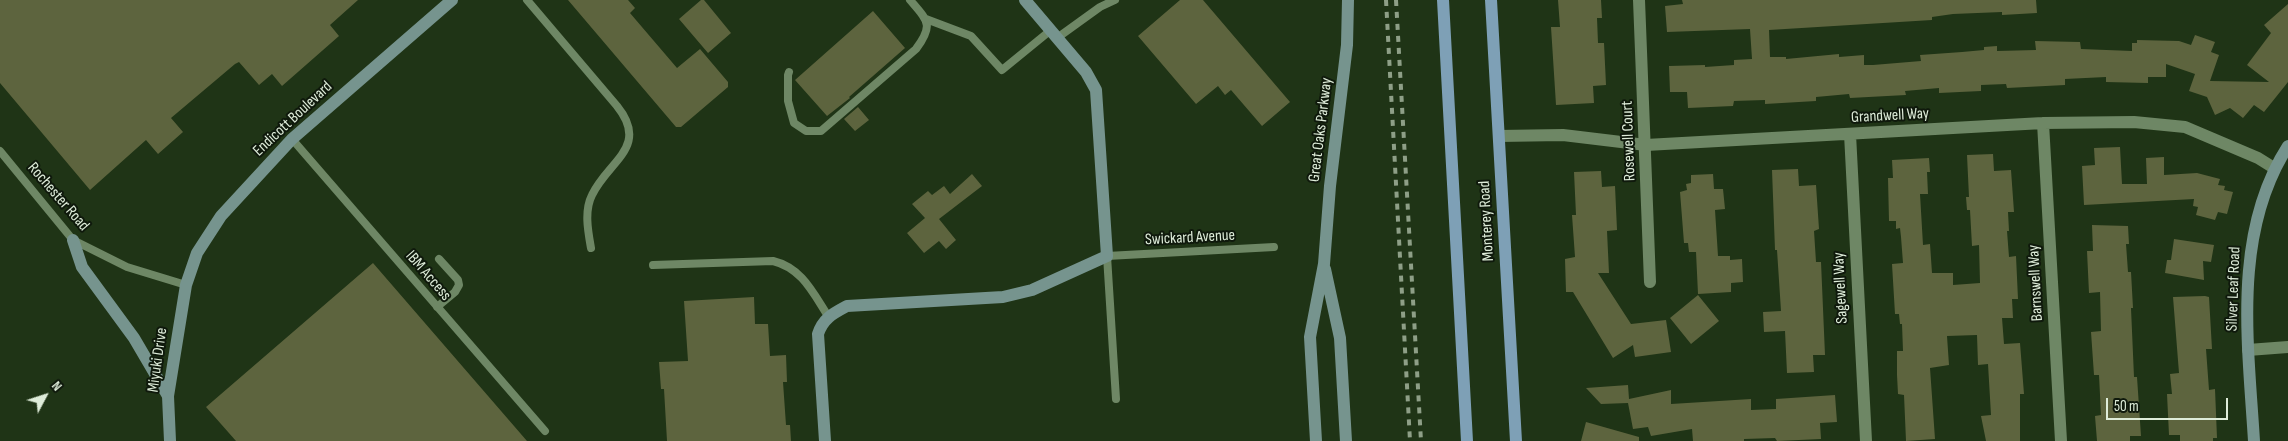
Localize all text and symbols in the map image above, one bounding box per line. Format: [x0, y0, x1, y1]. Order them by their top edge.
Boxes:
street label: Endicott Boulevard [249, 77, 337, 161]
street label: Great Oaks Parkway [1305, 77, 1337, 183]
street label: Rosewell Court [1618, 100, 1640, 182]
street label: Grandwell Way [1851, 104, 1929, 128]
street label: Rochester Road [23, 159, 93, 235]
street label: Monterey Road [1475, 180, 1499, 262]
street label: Swickard Avenue [1144, 226, 1236, 250]
street label: Barnswell Way [2024, 244, 2048, 322]
street label: Silver Leaf Road [2223, 246, 2245, 332]
street label: IBM Access [401, 247, 455, 305]
street label: Sagewell Way [1830, 252, 1852, 324]
street label: Miyuki Drive [144, 327, 172, 393]
north arrow [20, 371, 70, 421]
text: N [48, 378, 66, 394]
scale bar [2108, 388, 2230, 420]
text: 50 m [2114, 397, 2139, 416]

